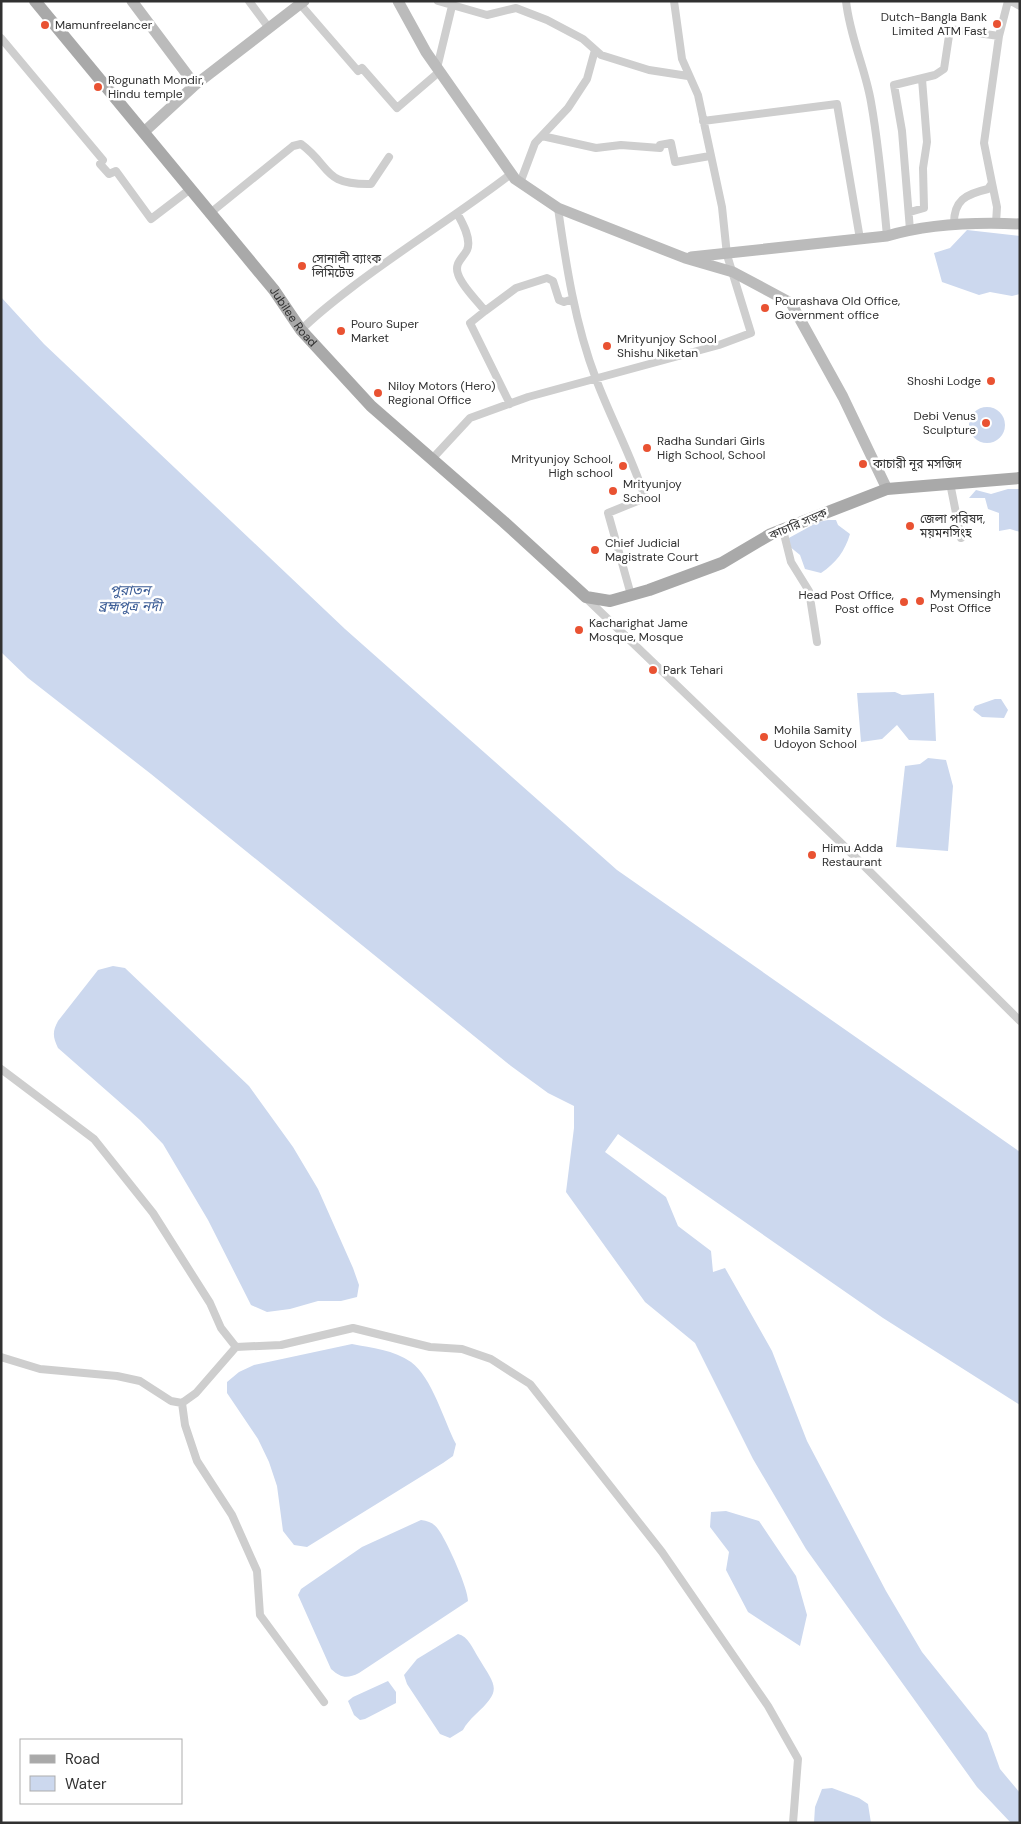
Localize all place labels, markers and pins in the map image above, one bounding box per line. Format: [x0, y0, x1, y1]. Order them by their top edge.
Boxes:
place label: Dutch-Bangla Bank Limited ATM Fast [881, 9, 987, 39]
place label: Mamunfreelancer [55, 17, 153, 33]
marker: Dutch-Bangla Bank Limited ATM Fast [991, 18, 1003, 30]
marker: Mamunfreelancer [39, 19, 51, 31]
place label: Rogunath Mondir, Hindu temple [108, 72, 204, 102]
marker: Rogunath Mondir, Hindu temple [92, 81, 104, 93]
place label: সোনালী ব্যাংক লিমিটেড [311, 251, 381, 281]
marker: সোনালী ব্যাংক লিমিটেড [296, 260, 308, 272]
place label: Pourashava Old Office, Government office [775, 293, 900, 323]
marker: Pourashava Old Office, Government office [759, 302, 771, 314]
place label: Pouro Super Market [351, 316, 419, 346]
marker: Pouro Super Market [335, 325, 347, 337]
place label: Mrityunjoy School Shishu Niketan [617, 331, 717, 361]
marker: Mrityunjoy School Shishu Niketan [601, 340, 613, 352]
place label: Shoshi Lodge [907, 373, 981, 389]
marker: Shoshi Lodge [985, 375, 997, 387]
place label: Niloy Motors (Hero) Regional Office [388, 378, 495, 408]
marker: Niloy Motors (Hero) Regional Office [372, 387, 384, 399]
place label: Debi Venus Sculpture [913, 408, 976, 438]
marker: Debi Venus Sculpture [980, 417, 992, 429]
place label: Radha Sundari Girls High School, School [657, 433, 765, 463]
marker: Radha Sundari Girls High School, School [641, 442, 653, 454]
place label: Mrityunjoy School, High school [511, 451, 613, 481]
place label: কাচারী নূর মসজিদ [872, 456, 962, 472]
marker: কাচারী নূর মসজিদ [857, 458, 869, 470]
marker: Mrityunjoy School, High school [617, 460, 629, 472]
place label: Mrityunjoy School [623, 476, 682, 506]
marker: Mrityunjoy School [607, 485, 619, 497]
place label: জেলা পরিষদ, ময়মনসিংহ [919, 511, 985, 541]
marker: জেলা পরিষদ, ময়মনসিংহ [904, 520, 916, 532]
place label: Chief Judicial Magistrate Court [605, 535, 699, 565]
marker: Chief Judicial Magistrate Court [589, 544, 601, 556]
place label: Mymensingh Post Office [930, 586, 1001, 616]
place label: Head Post Office, Post office [798, 587, 894, 617]
marker: Mymensingh Post Office [914, 595, 926, 607]
marker: Head Post Office, Post office [898, 596, 910, 608]
place label: Kacharighat Jame Mosque, Mosque [589, 615, 688, 645]
marker: Kacharighat Jame Mosque, Mosque [573, 624, 585, 636]
place label: Park Tehari [663, 662, 723, 678]
marker: Park Tehari [647, 664, 659, 676]
place label: Mohila Samity Udoyon School [774, 722, 857, 752]
marker: Mohila Samity Udoyon School [758, 731, 770, 743]
place label: Himu Adda Restaurant [822, 840, 883, 870]
marker: Himu Adda Restaurant [806, 849, 818, 861]

